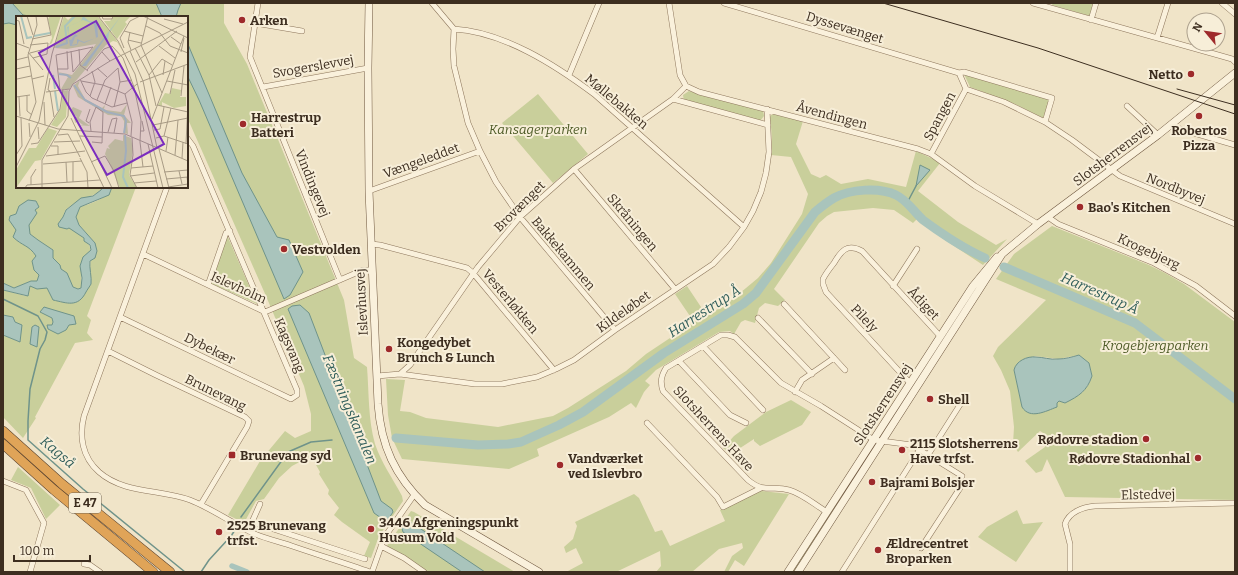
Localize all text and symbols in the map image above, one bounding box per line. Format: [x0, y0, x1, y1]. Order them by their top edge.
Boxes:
street label: Dyssevænget [804, 9, 886, 46]
north arrow [1186, 12, 1226, 52]
place label: Arken [250, 13, 289, 28]
marker: Arken [237, 15, 247, 25]
inset map [16, 16, 188, 188]
text: N [1190, 20, 1206, 34]
street label: Svogerslevvej [271, 52, 355, 81]
place label: Netto [1148, 67, 1183, 82]
marker: Netto [1186, 69, 1196, 79]
street label: Møllebakken [582, 71, 652, 133]
street label: Spangen [920, 89, 959, 143]
street label: Åvendingen [795, 99, 870, 132]
place label: Harrestrup Batteri [251, 110, 321, 140]
marker: Robertos Pizza [1194, 111, 1204, 121]
marker: Harrestrup Batteri [238, 119, 248, 129]
street label: Slotsherrensvej [1070, 120, 1155, 189]
park label: Kansagerparken [489, 122, 587, 137]
place label: Robertos Pizza [1171, 123, 1227, 153]
street label: Vængeleddet [381, 140, 461, 181]
street label: Vindingevej [292, 147, 333, 219]
street label: Nordbyvej [1144, 170, 1207, 207]
street label: Brovænget [491, 178, 548, 235]
street label: Skråningen [604, 191, 661, 255]
place label: Bao's Kitchen [1088, 200, 1171, 215]
marker: Bao's Kitchen [1075, 202, 1085, 212]
street label: Bakkekammen [529, 214, 599, 293]
street label: Krogebjerg [1115, 230, 1182, 272]
place label: Vestvolden [292, 242, 361, 257]
marker: Vestvolden [279, 244, 289, 254]
street label: Vesterløkken [479, 266, 542, 337]
street label: Islevholm [209, 268, 270, 307]
street label: Islevhusvej [352, 268, 371, 336]
water label: Harrestrup Å [1058, 268, 1142, 318]
water label: Harrestrup Å [664, 281, 744, 341]
street label: Ådiget [905, 284, 943, 323]
street label: Kildeløbet [594, 287, 653, 335]
street label: Pilely [848, 301, 881, 336]
street label: Kagsvang [271, 316, 308, 375]
street label: Dybekær [182, 330, 238, 367]
place label: Kongedybet Brunch & Lunch [397, 335, 495, 365]
park label: Krogebjergparken [1102, 338, 1208, 353]
marker: Kongedybet Brunch & Lunch [384, 344, 394, 354]
water label: Fæstningskanalen [319, 352, 380, 467]
street label: Slotsherrensvej [850, 361, 914, 448]
street label: Brunevang [183, 371, 249, 414]
street label: Slotsherrens Have [670, 383, 757, 474]
place label: Shell [938, 392, 969, 407]
marker: Shell [925, 394, 935, 404]
place label: Rødovre stadion [1038, 432, 1139, 447]
water label: Kagså [37, 433, 79, 472]
marker: Rødovre stadion [1141, 434, 1151, 444]
place label: 2115 Slotsherrens Have trfst. [910, 436, 1018, 466]
marker: 2115 Slotsherrens Have trfst. [897, 445, 907, 455]
place label: Brunevang syd [240, 448, 331, 463]
marker: Brunevang syd [227, 450, 237, 460]
place label: Vandværket ved Islevbro [567, 451, 643, 481]
place label: Rødovre Stadionhal [1069, 451, 1190, 466]
marker: Rødovre Stadionhal [1193, 453, 1203, 463]
marker: Vandværket ved Islevbro [555, 460, 565, 470]
place label: Bajrami Bolsjer [880, 475, 975, 491]
marker: Bajrami Bolsjer [867, 477, 877, 487]
street label: Elstedvej [1121, 487, 1175, 502]
road number: E 47 [69, 493, 101, 513]
place label: 3446 Afgreningspunkt Husum Vold [379, 515, 519, 545]
place label: 2525 Brunevang trfst. [227, 518, 326, 548]
marker: 3446 Afgreningspunkt Husum Vold [366, 524, 376, 534]
marker: 2525 Brunevang trfst. [214, 527, 224, 537]
place label: Ældrecentret Broparken [886, 536, 968, 566]
scale bar [14, 537, 90, 563]
text: 100 m [20, 544, 55, 558]
marker: Ældrecentret Broparken [873, 545, 883, 555]

